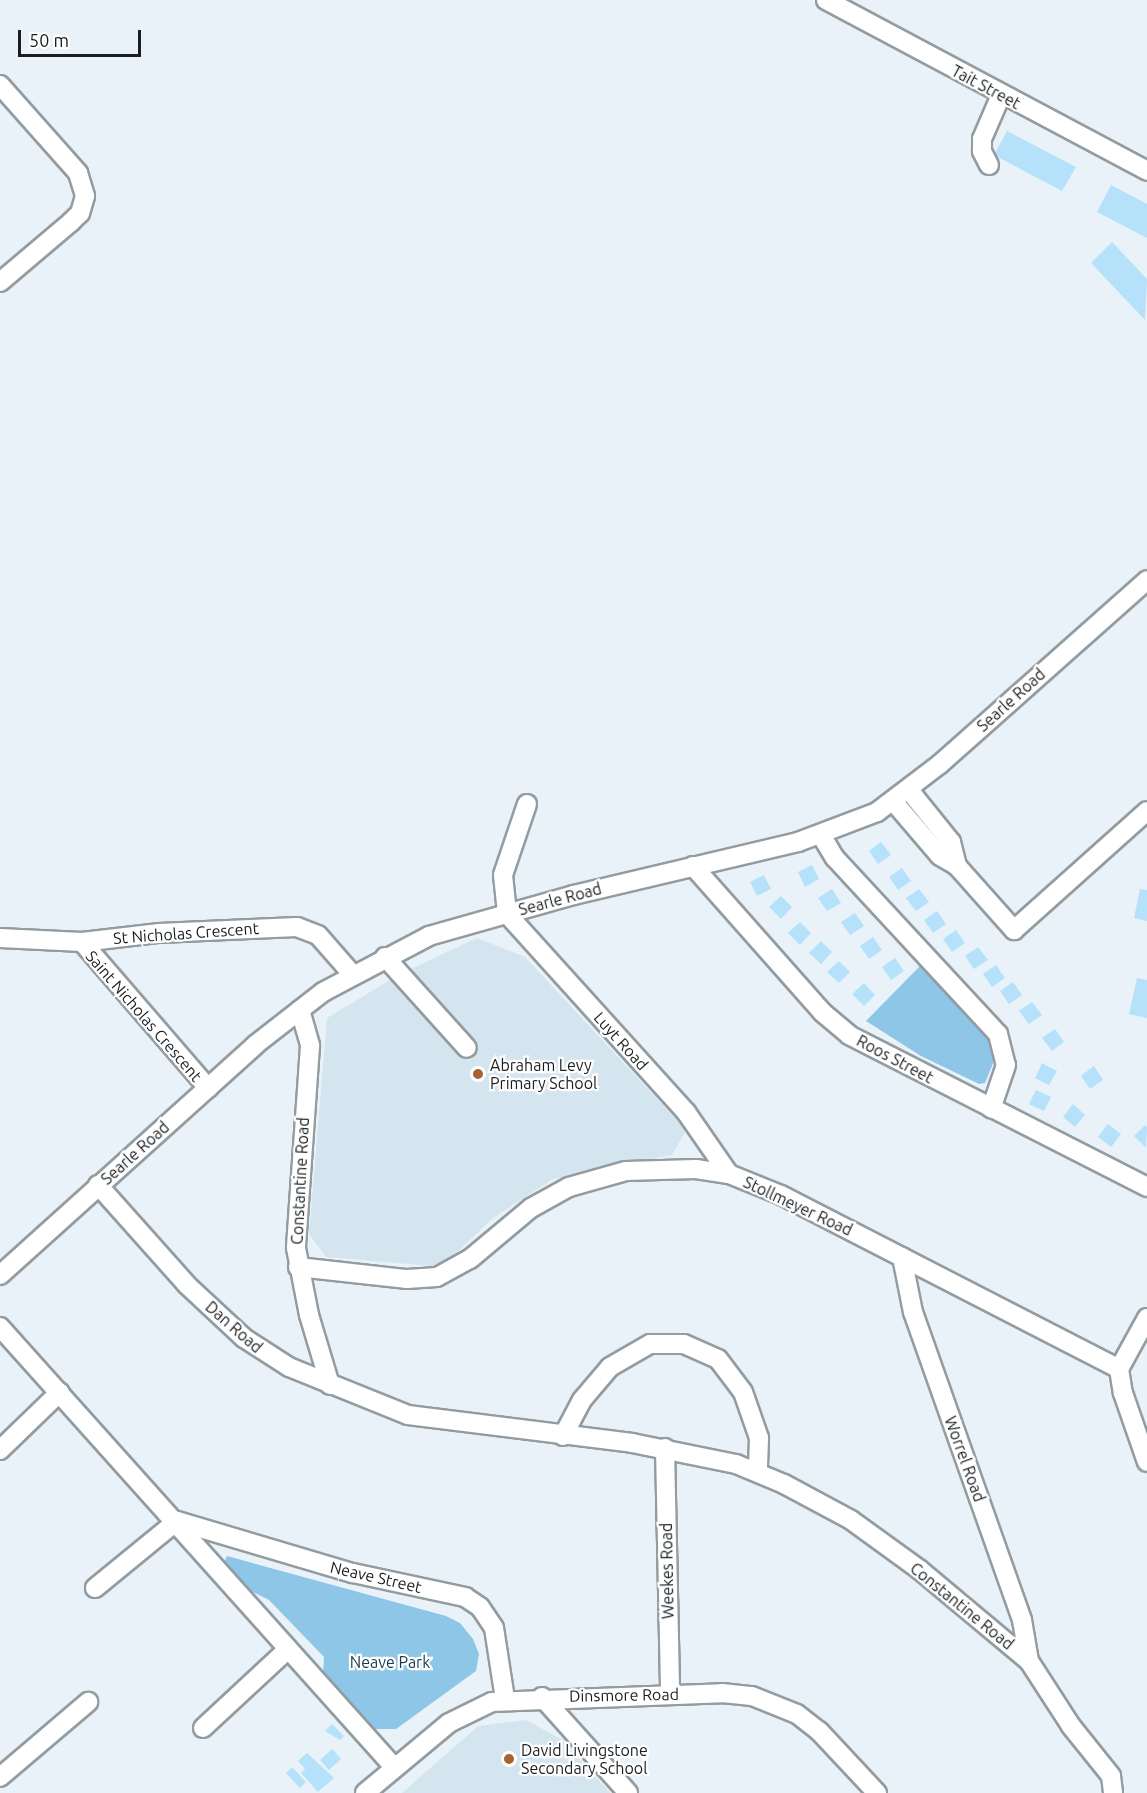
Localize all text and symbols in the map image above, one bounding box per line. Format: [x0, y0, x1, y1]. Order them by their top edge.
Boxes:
scale bar [21, 18, 144, 56]
text: 50 m [29, 30, 69, 50]
street label: Tait Street [948, 61, 1024, 113]
street label: Searle Road [973, 664, 1049, 736]
street label: Searle Road [516, 879, 604, 919]
street label: St Nicholas Crescent [113, 918, 259, 948]
street label: Saint Nicholas Crescent [82, 947, 206, 1085]
street label: Luyt Road [590, 1008, 652, 1074]
street label: Roos Street [853, 1031, 937, 1087]
place label: Abraham Levy Primary School [490, 1055, 597, 1093]
marker: Abraham Levy Primary School [471, 1067, 485, 1081]
street label: Searle Road [97, 1117, 173, 1189]
street label: Constantine Road [287, 1117, 313, 1245]
street label: Stollmeyer Road [740, 1172, 856, 1240]
street label: Dan Road [202, 1297, 266, 1357]
street label: Worrel Road [941, 1414, 989, 1504]
street label: Weekes Road [657, 1523, 677, 1619]
street label: Neave Street [328, 1557, 424, 1597]
street label: Constantine Road [906, 1558, 1018, 1654]
park label: Neave Park [350, 1652, 430, 1672]
street label: Dinsmore Road [569, 1684, 679, 1706]
place label: David Livingstone Secondary School [521, 1740, 648, 1778]
marker: David Livingstone Secondary School [502, 1752, 516, 1766]

